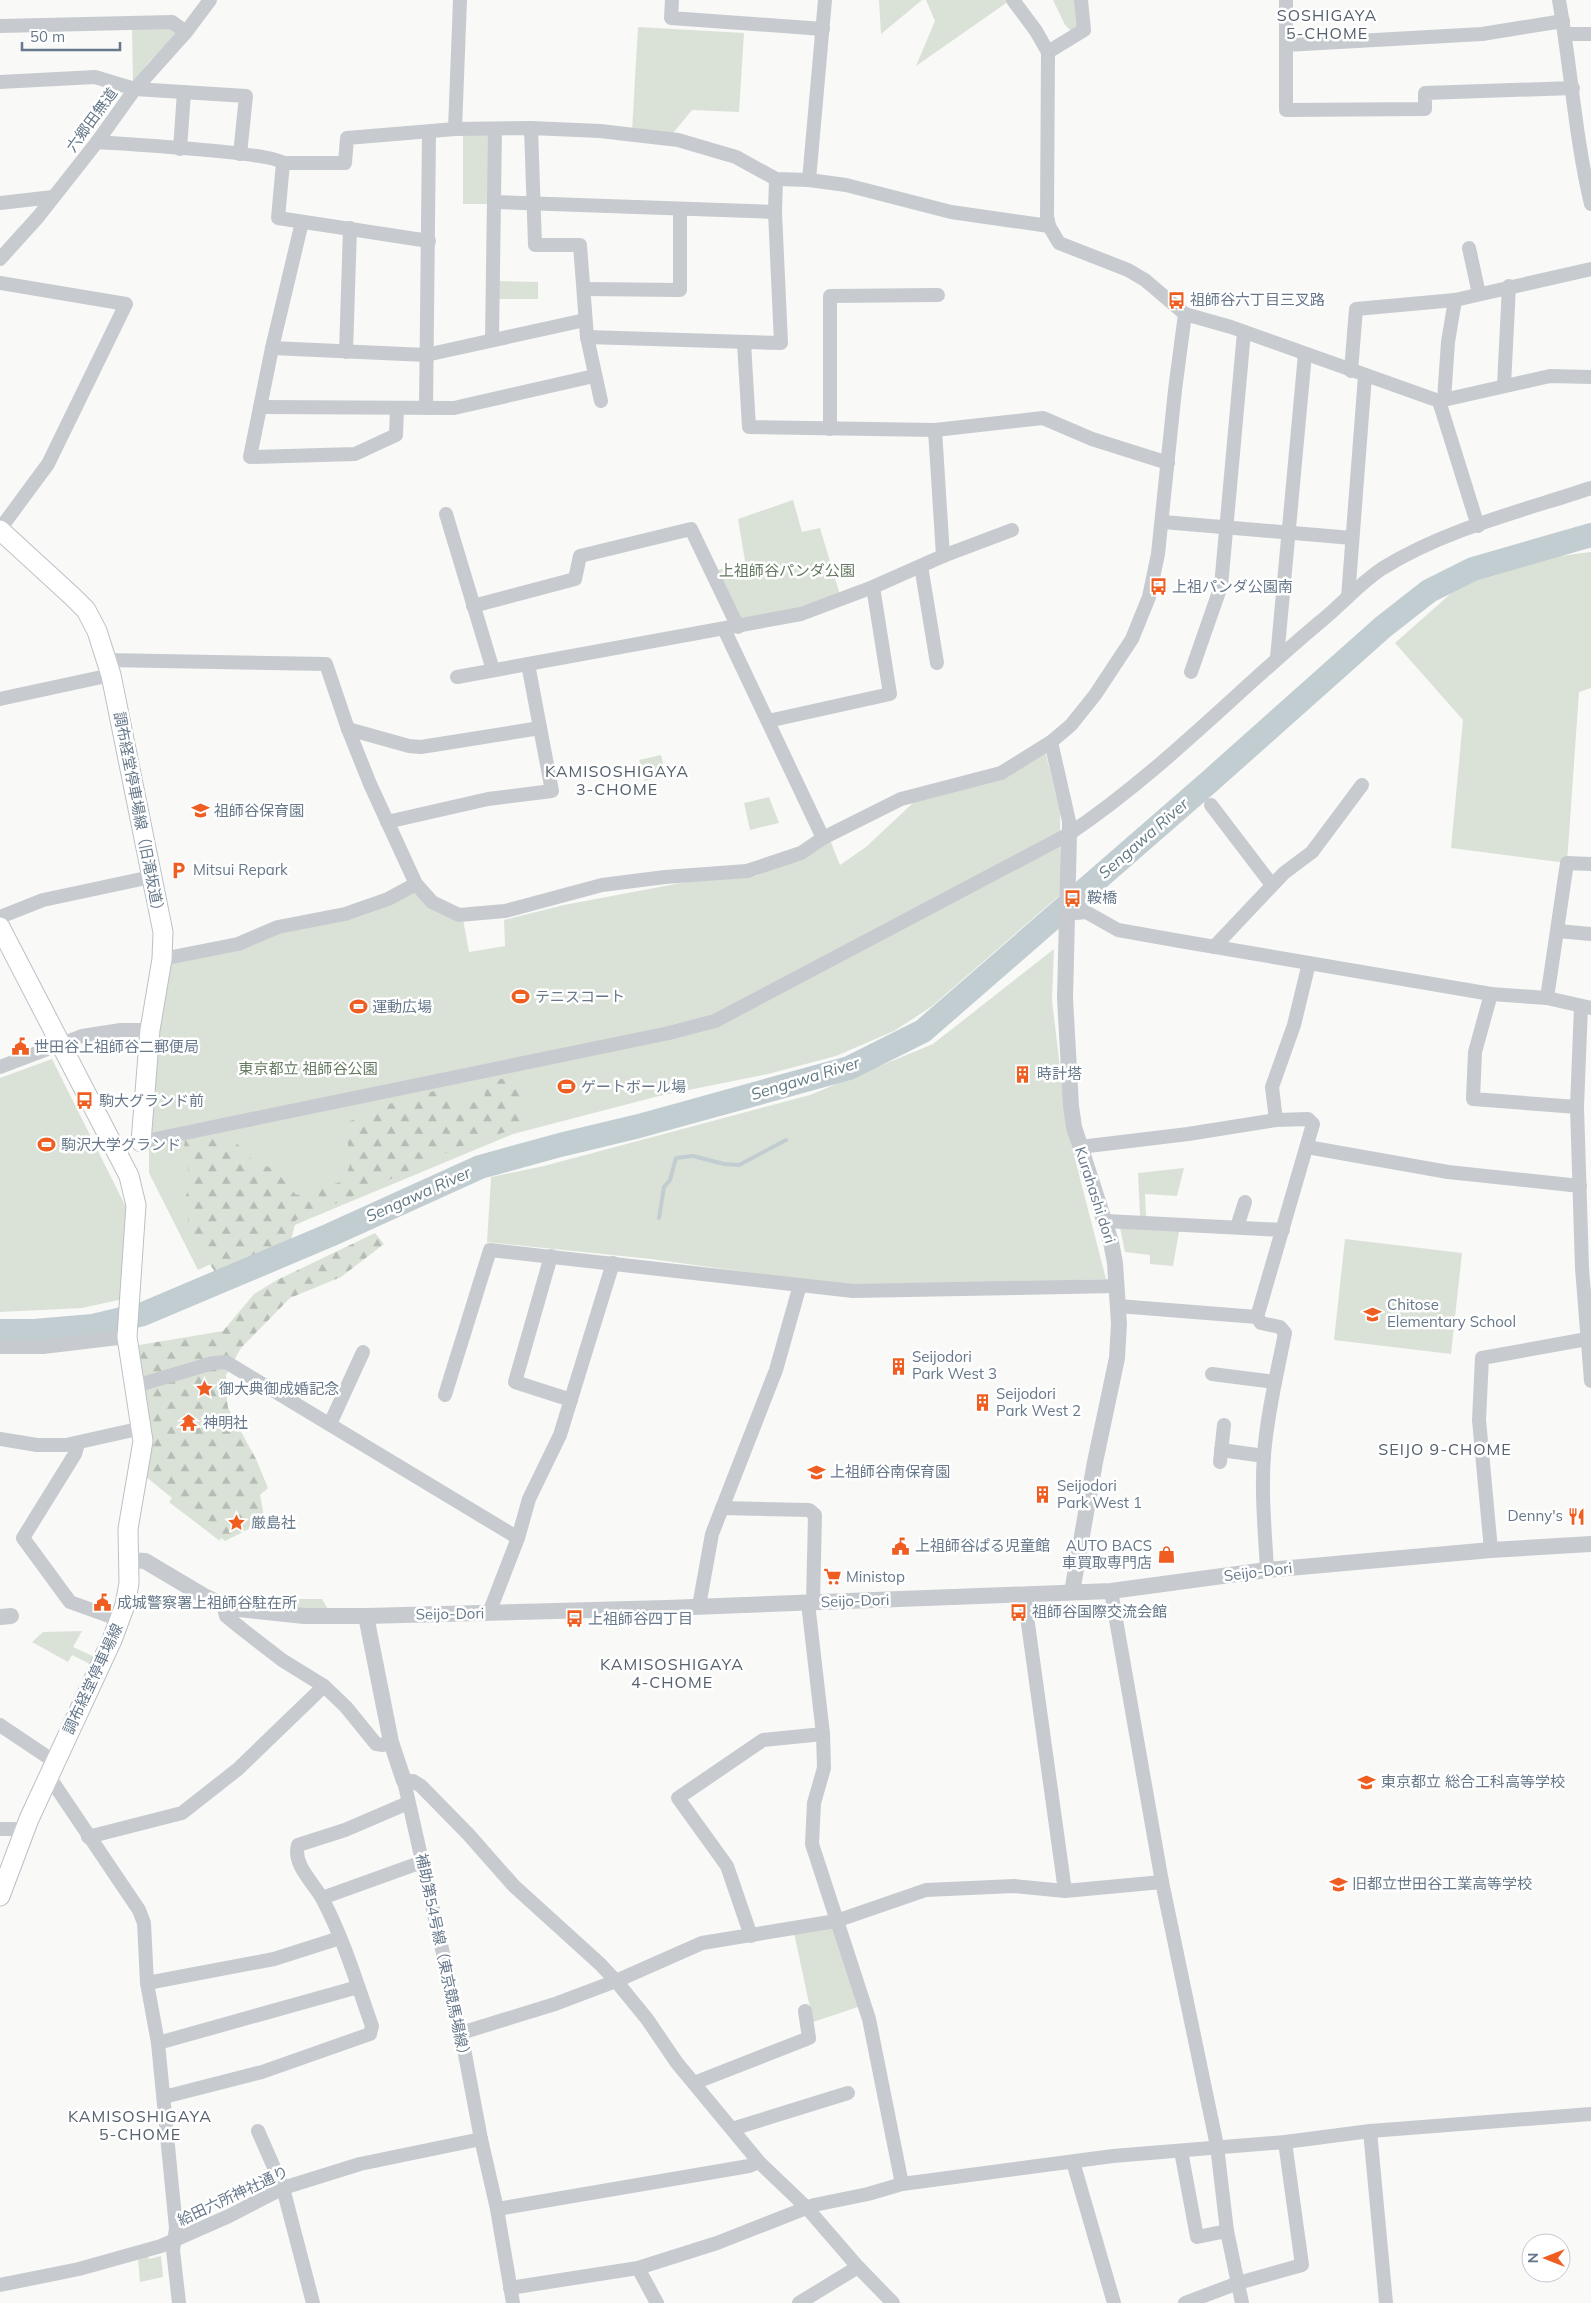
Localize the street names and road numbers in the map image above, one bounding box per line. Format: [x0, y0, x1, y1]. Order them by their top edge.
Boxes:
street label: 六郷田無道 [62, 84, 121, 156]
street label: 調布経堂停車場線（旧滝坂道） [110, 710, 169, 920]
street label: Kurahashi dori [1071, 1144, 1120, 1246]
street label: Seijo-Dori [1223, 1558, 1293, 1585]
street label: Seijo-Dori [820, 1590, 890, 1611]
street label: Seijo-Dori [416, 1603, 484, 1624]
street label: 調布経堂停車場線 [59, 1620, 127, 1737]
street label: 補助第54号線（東京競馬場線） [412, 1852, 475, 2064]
street label: 給田六所神社通り [174, 2162, 291, 2230]

